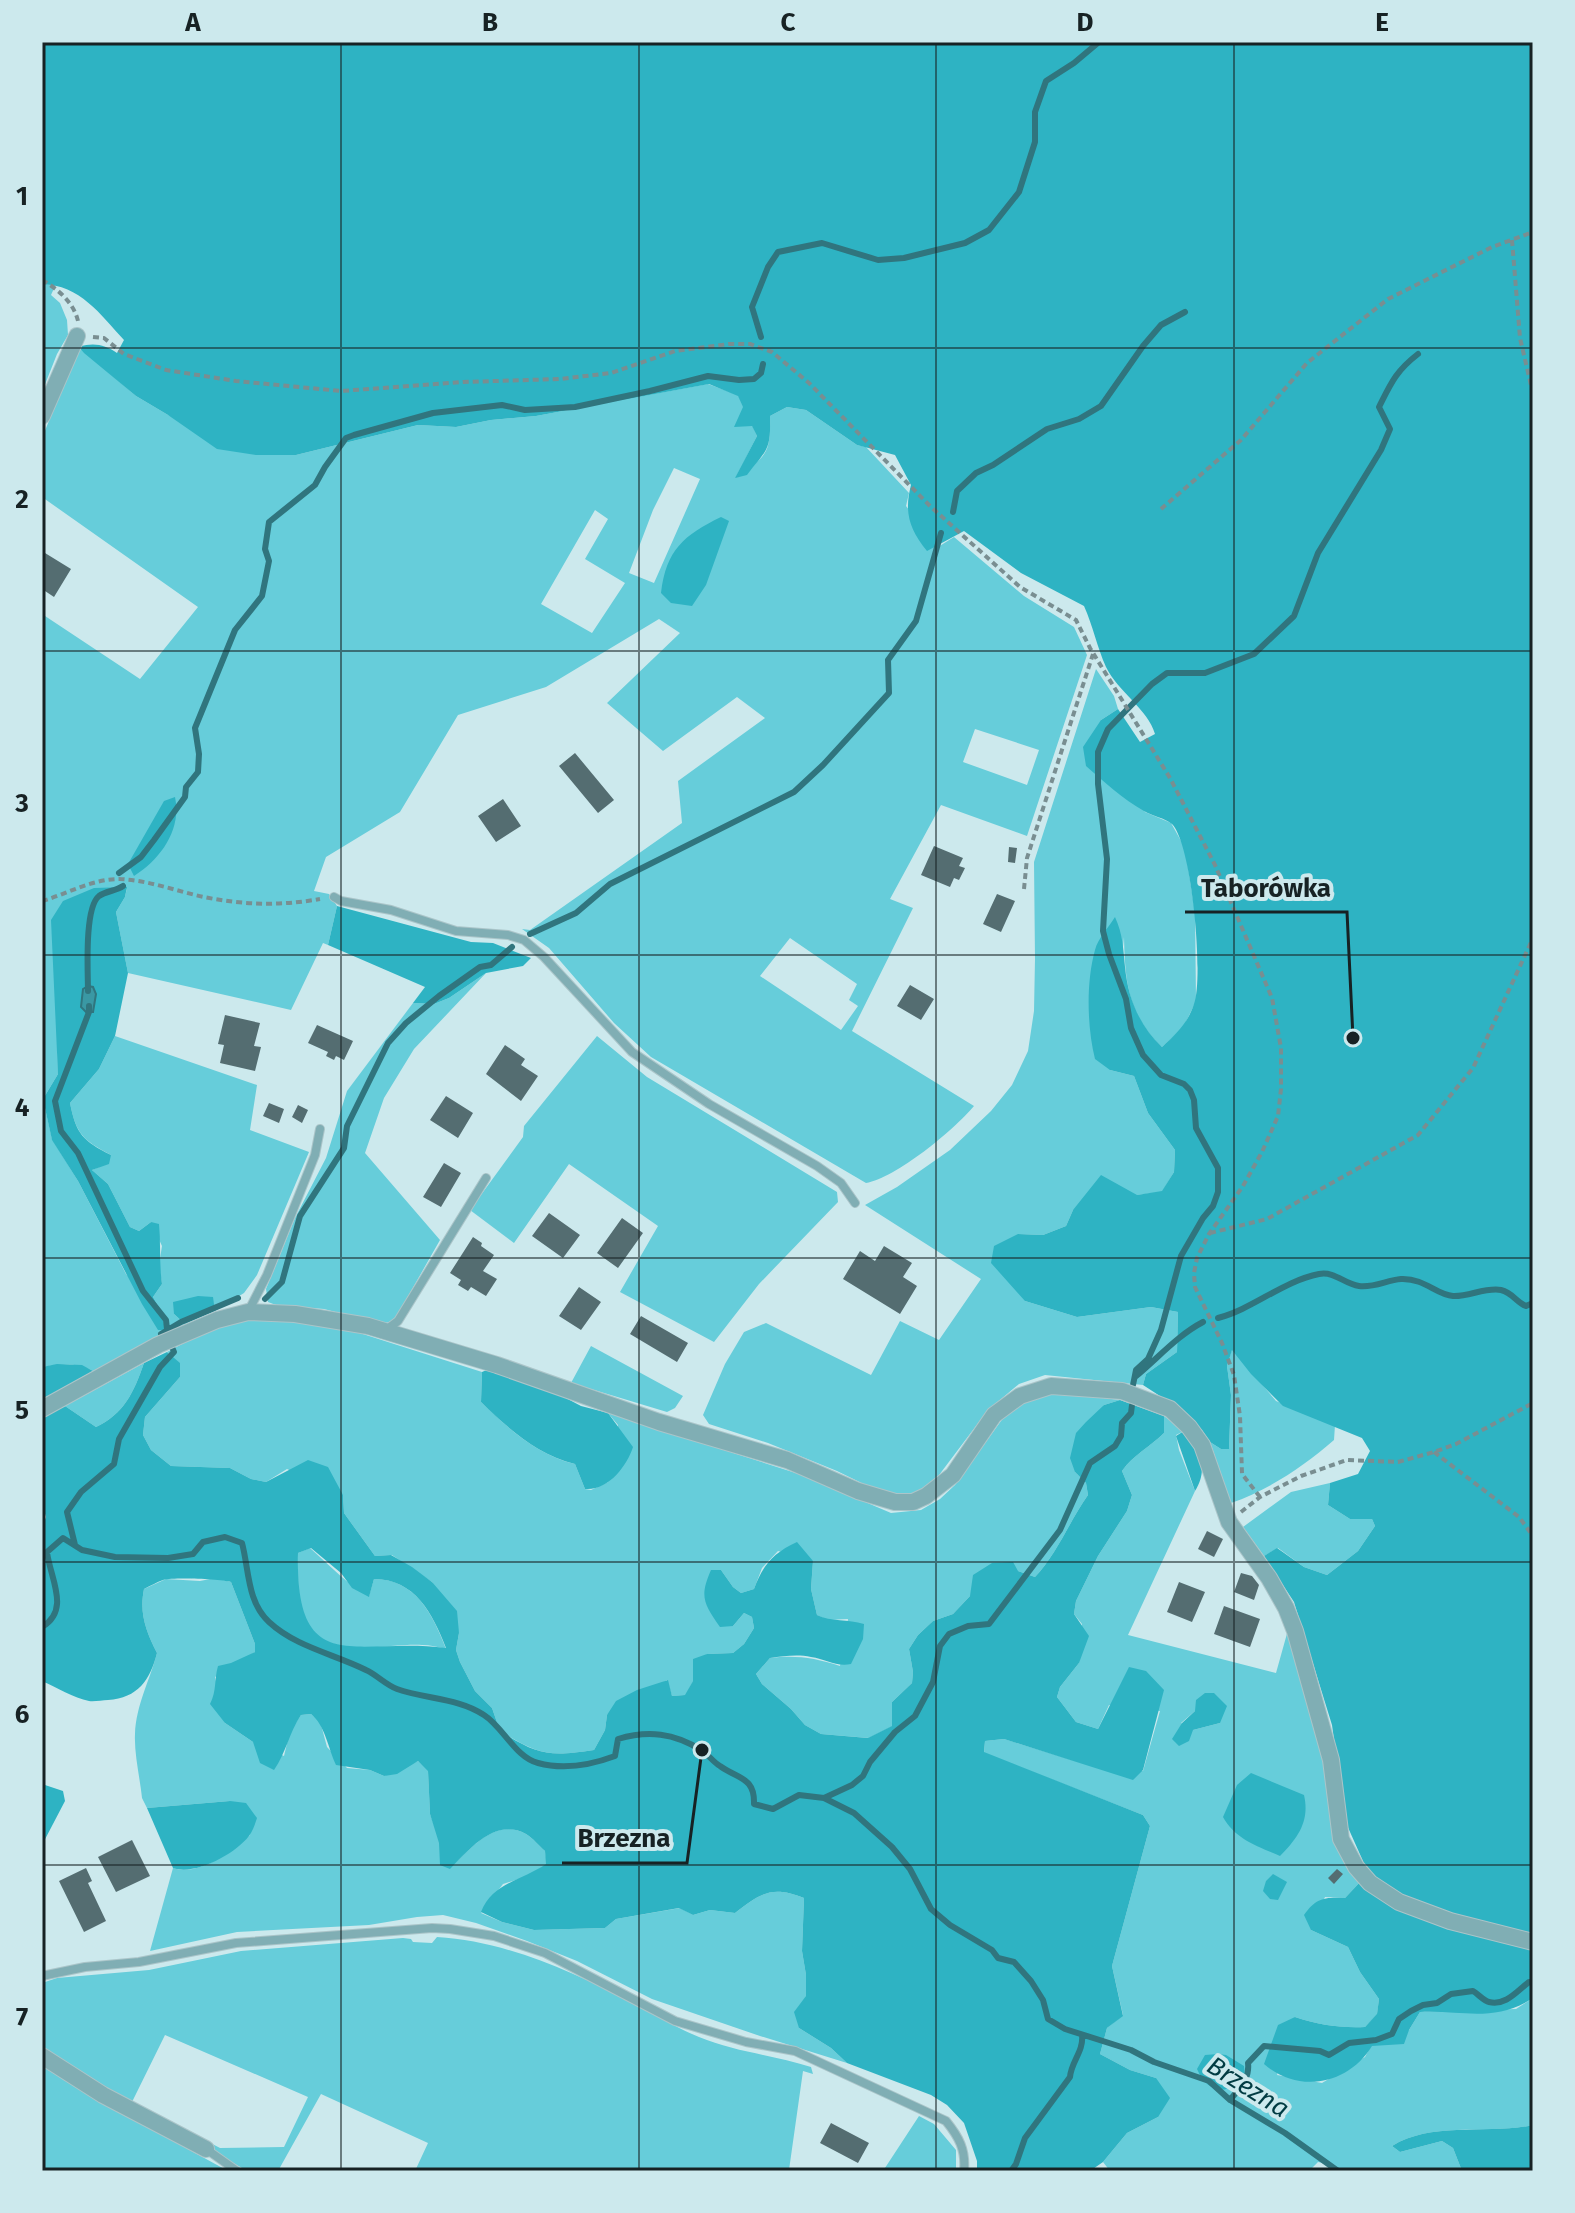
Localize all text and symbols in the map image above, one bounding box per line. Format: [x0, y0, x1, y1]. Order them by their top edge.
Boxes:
text: A [184, 7, 201, 38]
text: B [482, 7, 498, 38]
text: C [781, 7, 796, 38]
text: D [1077, 7, 1094, 38]
text: E [1375, 7, 1389, 38]
text: 1 [16, 181, 28, 212]
text: 2 [15, 484, 29, 515]
text: 3 [14, 788, 29, 819]
callout: Taborówka [1185, 862, 1347, 912]
text: Taborówka [1201, 873, 1331, 904]
text: 4 [15, 1092, 30, 1123]
text: 5 [15, 1395, 29, 1426]
text: 6 [15, 1699, 30, 1730]
callout: Brzezna [562, 1813, 687, 1863]
text: Brzezna [577, 1823, 671, 1854]
text: 7 [16, 2002, 28, 2033]
water label: Brzezna [1201, 2050, 1295, 2124]

